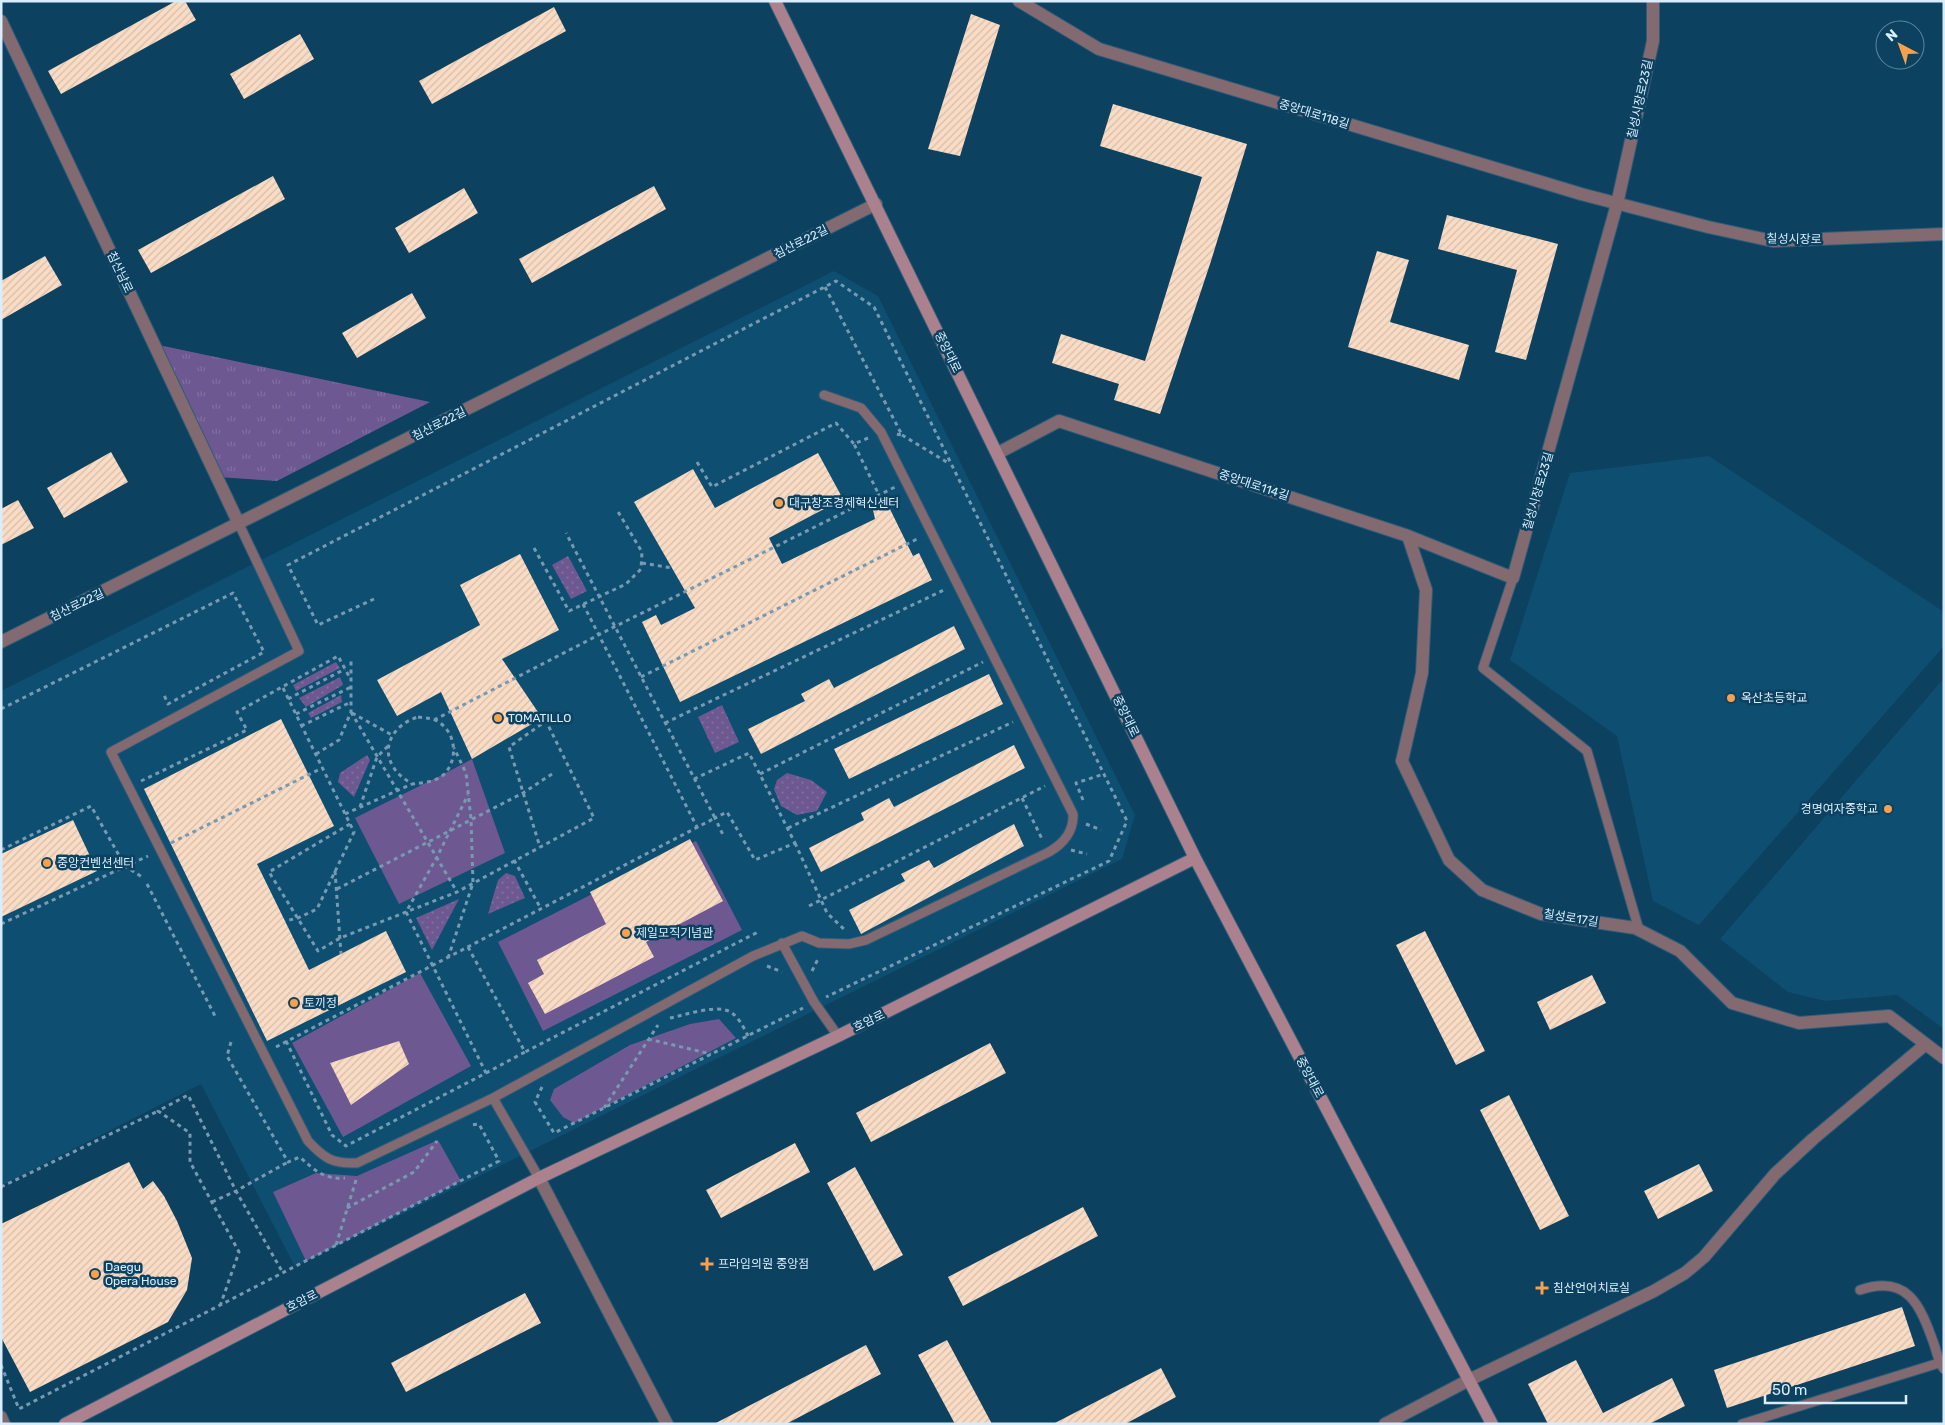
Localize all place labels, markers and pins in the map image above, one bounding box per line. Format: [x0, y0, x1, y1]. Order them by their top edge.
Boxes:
place label: 대구창조경제혁신센터 [789, 496, 899, 510]
marker: 대구창조경제혁신센터 [773, 497, 785, 509]
place label: 옥산초등학교 [1741, 691, 1807, 705]
marker: 옥산초등학교 [1725, 692, 1737, 704]
place label: TOMATILLO [508, 711, 571, 725]
marker: TOMATILLO [492, 712, 504, 724]
place label: 경명여자중학교 [1801, 802, 1878, 816]
marker: 경명여자중학교 [1882, 803, 1894, 815]
place label: 중앙컨벤션센터 [57, 856, 134, 870]
marker: 중앙컨벤션센터 [41, 857, 53, 869]
place label: 제일모직기념관 [636, 926, 713, 940]
marker: 제일모직기념관 [620, 927, 632, 939]
place label: 토끼정 [304, 996, 337, 1010]
marker: 토끼정 [288, 997, 300, 1009]
marker: 프라임의원 중앙점 [700, 1257, 714, 1271]
place label: 프라임의원 중앙점 [718, 1257, 809, 1271]
place label: Daegu Opera House [105, 1260, 177, 1288]
marker: Daegu Opera House [89, 1268, 101, 1280]
marker: 침산언어치료실 [1535, 1281, 1549, 1295]
place label: 침산언어치료실 [1553, 1281, 1630, 1295]

